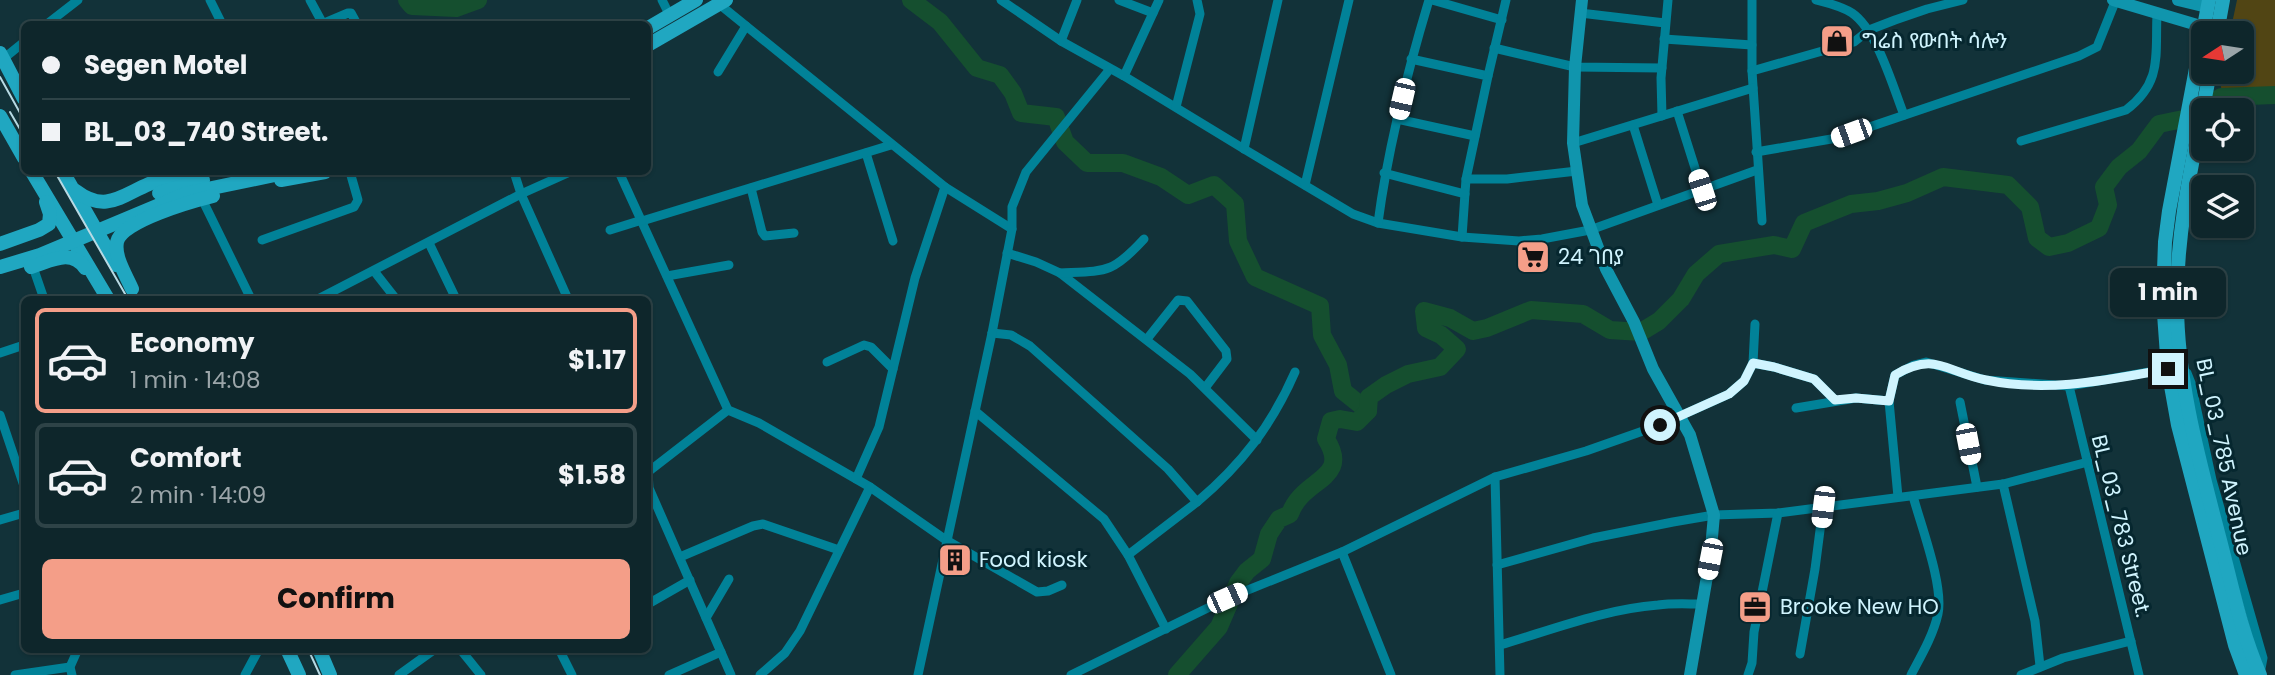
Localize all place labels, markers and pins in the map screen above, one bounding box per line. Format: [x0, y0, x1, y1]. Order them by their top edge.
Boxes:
shop icon: ግሬስ የውበት ሳሎን [1818, 22, 1856, 60]
place label: ግሬስ የውበት ሳሎን [1862, 26, 2007, 55]
supermarket icon: 24 ገበያ [1514, 238, 1552, 276]
place label: 24 ገበያ [1558, 242, 1624, 271]
building icon: Food kiosk [936, 541, 974, 579]
place label: Food kiosk [979, 545, 1088, 574]
office icon: Brooke New HO [1736, 588, 1774, 626]
place label: Brooke New HO [1780, 592, 1939, 621]

